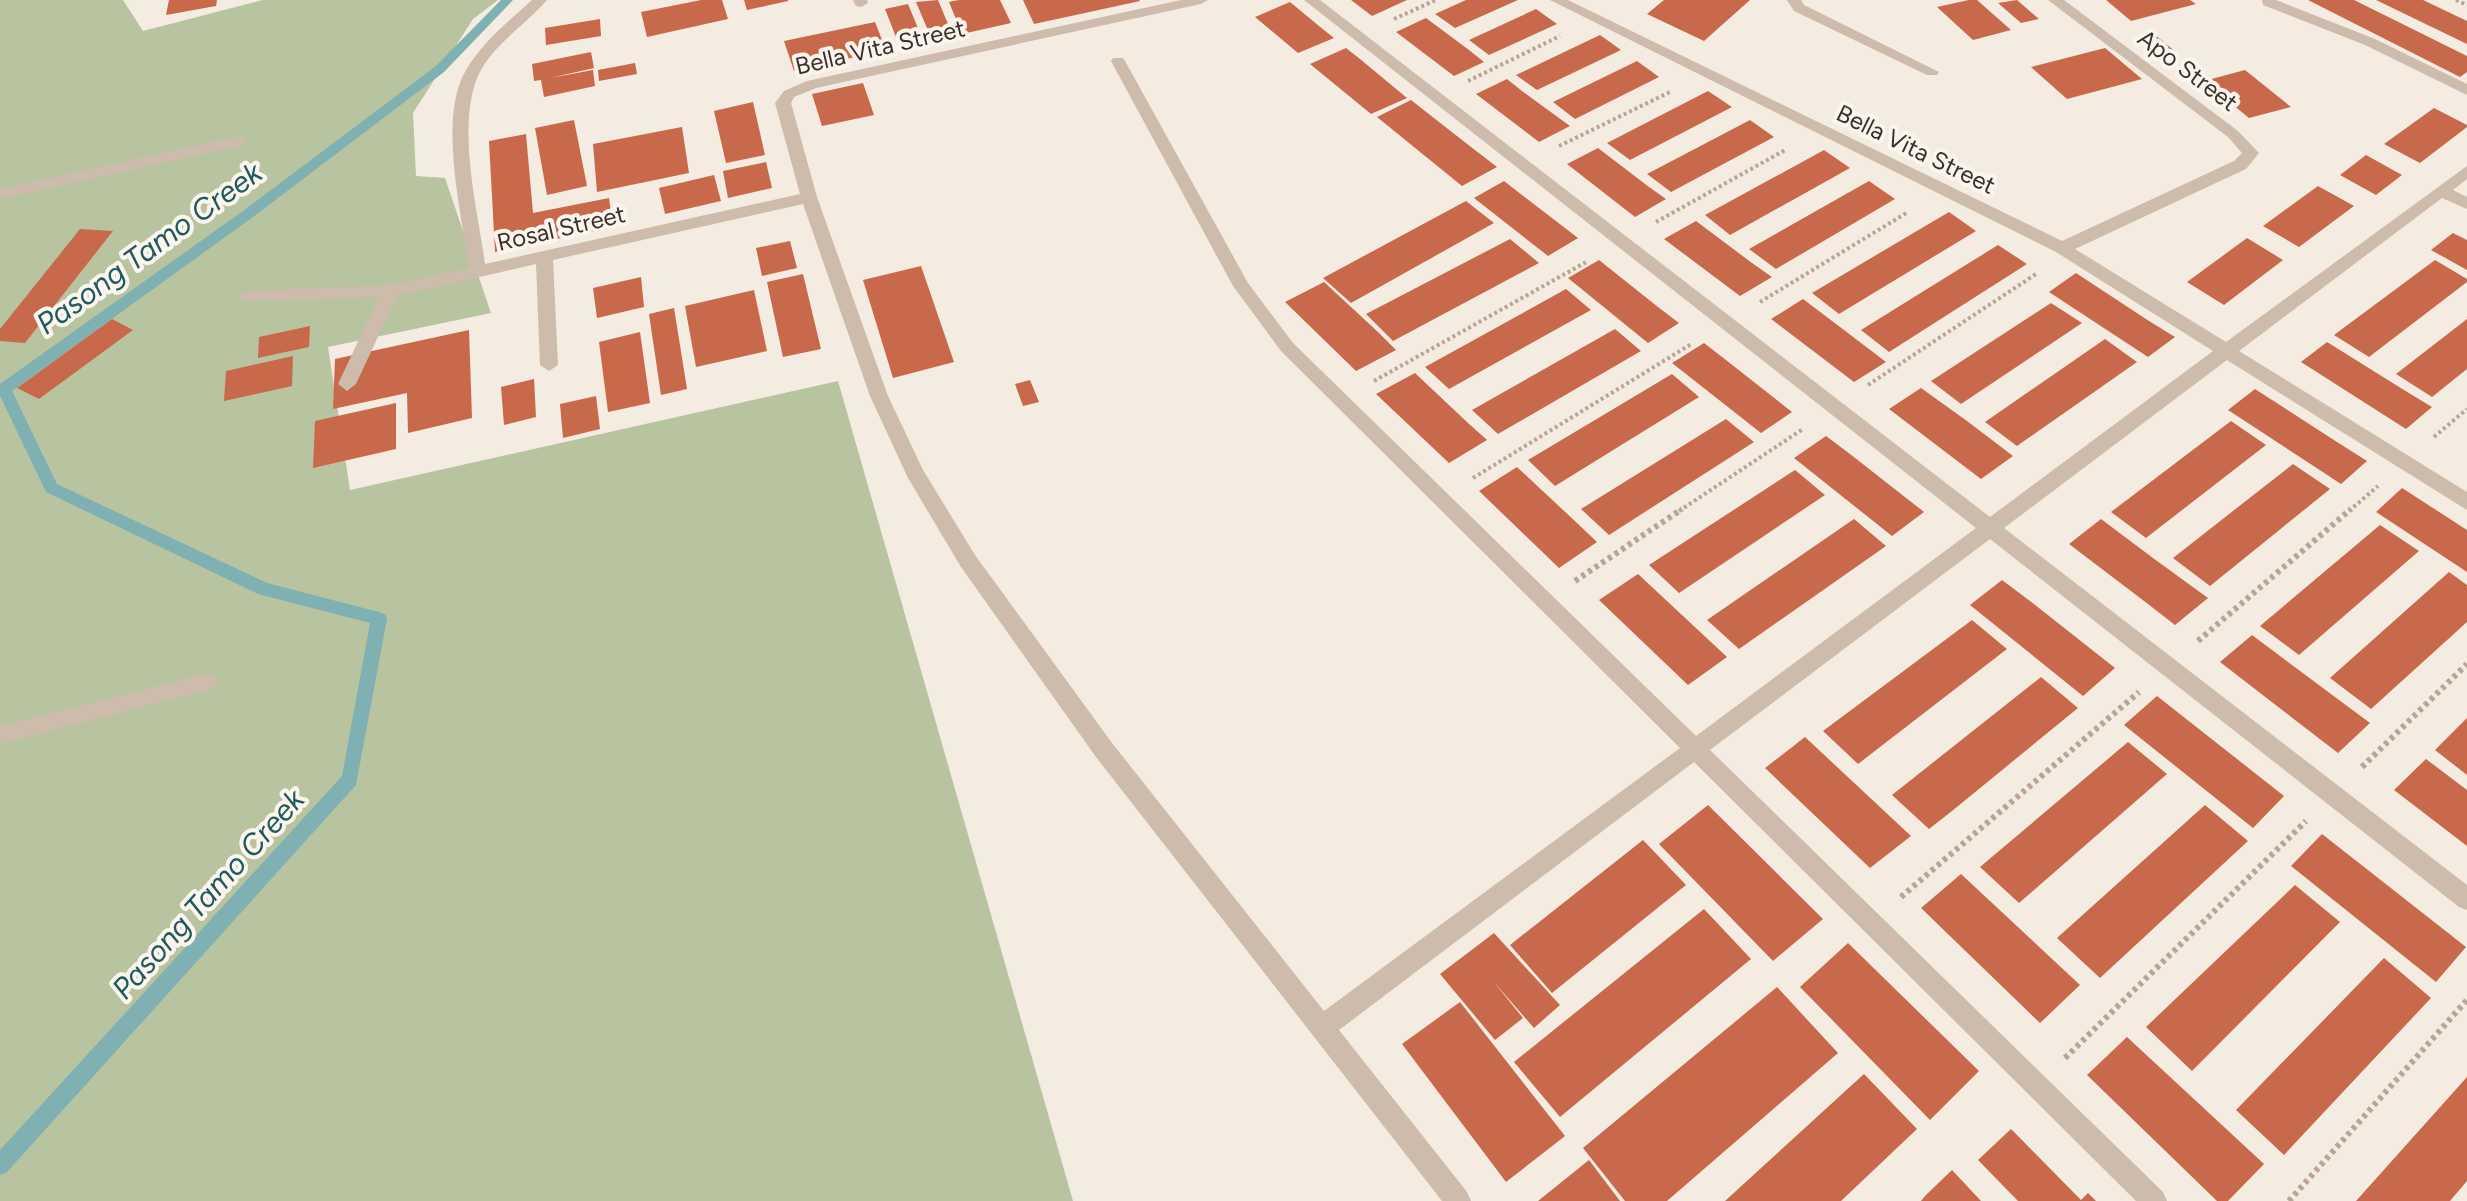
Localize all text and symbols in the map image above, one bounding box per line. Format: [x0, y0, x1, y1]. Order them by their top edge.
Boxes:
street label: Bella Vita Street [792, 13, 968, 81]
street label: Apo Street [2132, 23, 2244, 117]
street label: Bella Vita Street [1832, 98, 2000, 200]
water label: Pasong Tamo Creek [29, 153, 270, 342]
street label: Rosal Street [494, 199, 628, 257]
water label: Pasong Tamo Creek [104, 780, 313, 1007]

